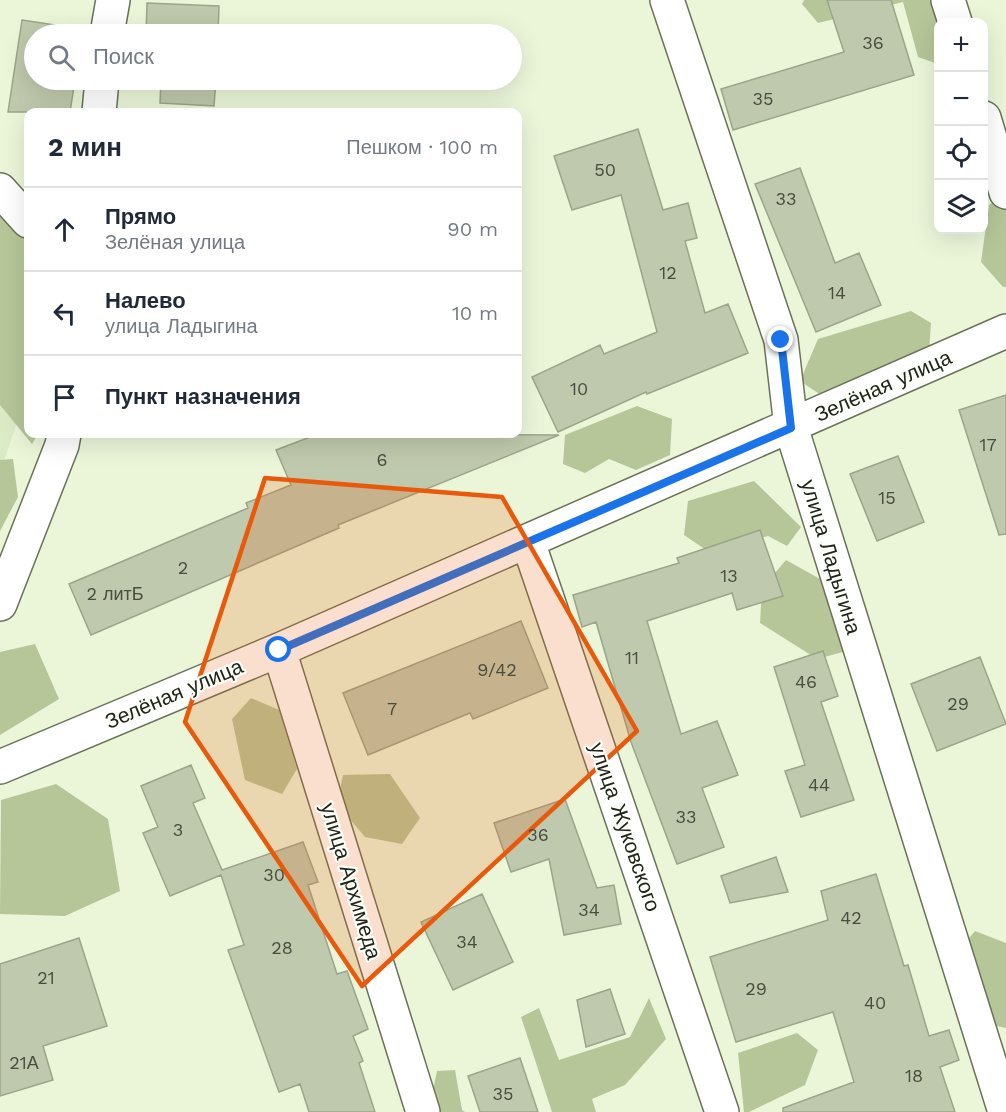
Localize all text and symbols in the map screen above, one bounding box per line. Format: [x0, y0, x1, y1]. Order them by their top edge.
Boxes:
map controls [934, 18, 988, 234]
button: + [934, 18, 988, 72]
search box [24, 24, 522, 90]
house number: 36 [862, 32, 884, 53]
icon: search [45, 41, 78, 74]
text: Поиск [93, 44, 154, 69]
button: − [934, 72, 988, 126]
house number: 35 [753, 88, 773, 109]
button: locate [934, 126, 988, 180]
text: 2 мин [48, 132, 122, 162]
text: Пешком · 100 m [346, 135, 498, 159]
house number: 50 [594, 159, 616, 180]
button: layers [934, 180, 988, 234]
house number: 33 [776, 188, 797, 209]
text: Прямо [105, 204, 176, 229]
icon: ahead [48, 213, 81, 246]
text: 90 m [447, 217, 498, 241]
text: Зелёная улица [105, 230, 245, 254]
house number: 12 [659, 262, 677, 283]
house number: 14 [828, 282, 846, 303]
text: Налево [105, 288, 186, 313]
icon: left [48, 297, 81, 330]
text: 10 m [452, 301, 498, 325]
text: улица Ладыгина [105, 314, 258, 338]
route end [767, 326, 793, 352]
street label: Зелёная улица [811, 344, 955, 427]
house number: 10 [570, 378, 588, 399]
icon: arrive [48, 381, 81, 414]
text: Пункт назначения [105, 384, 301, 409]
house number: 17 [979, 434, 997, 455]
house number: 6 [377, 449, 387, 470]
street label: улица Ладыгина [796, 477, 867, 637]
house number: 15 [878, 487, 896, 508]
house number: 2 [178, 557, 188, 578]
house number: 13 [720, 565, 738, 586]
house number: 2 литБ [86, 583, 144, 604]
route start [265, 636, 291, 662]
house number: 11 [625, 647, 639, 668]
street label: Зелёная улица [101, 653, 247, 734]
house number: 9/42 [477, 659, 517, 680]
house number: 46 [795, 671, 817, 692]
house number: 29 [947, 693, 969, 714]
house number: 7 [387, 698, 397, 719]
street label: улица Жуковского [585, 739, 666, 915]
house number: 44 [808, 774, 830, 795]
street label: улица Архимеда [316, 800, 387, 962]
house number: 33 [676, 806, 697, 827]
house number: 3 [173, 819, 183, 840]
house number: 36 [527, 824, 549, 845]
house number: 30 [263, 864, 285, 885]
house number: 34 [578, 899, 600, 920]
house number: 42 [840, 907, 862, 928]
house number: 34 [456, 931, 478, 952]
house number: 28 [271, 937, 293, 958]
house number: 21 [37, 967, 55, 988]
house number: 29 [745, 978, 767, 999]
house number: 40 [864, 992, 886, 1013]
house number: 21А [9, 1052, 39, 1073]
house number: 18 [905, 1065, 923, 1086]
house number: 35 [493, 1083, 513, 1104]

